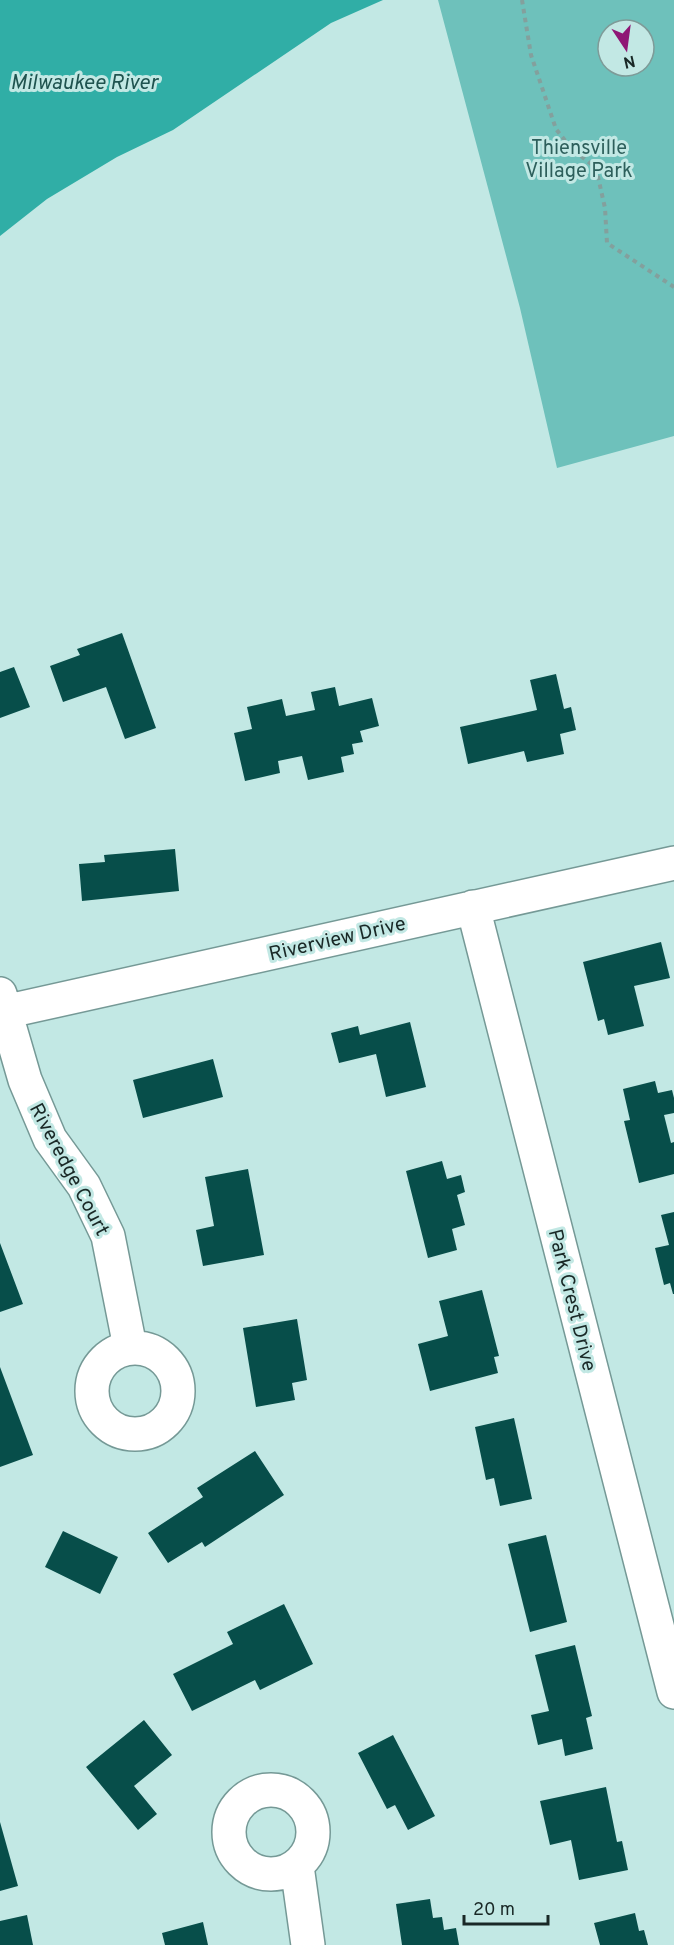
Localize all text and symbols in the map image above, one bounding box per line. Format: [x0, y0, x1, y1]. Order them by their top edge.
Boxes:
north arrow [596, 18, 656, 78]
text: N [621, 50, 637, 72]
water label: Milwaukee River [10, 70, 160, 97]
park label: Thiensville Village Park [525, 136, 633, 185]
street label: Riverview Drive [266, 912, 408, 968]
street label: Riveredge Court [22, 1099, 114, 1241]
street label: Park Crest Drive [541, 1227, 601, 1374]
scale bar [464, 1888, 548, 1926]
text: 20 m [473, 1899, 515, 1922]

